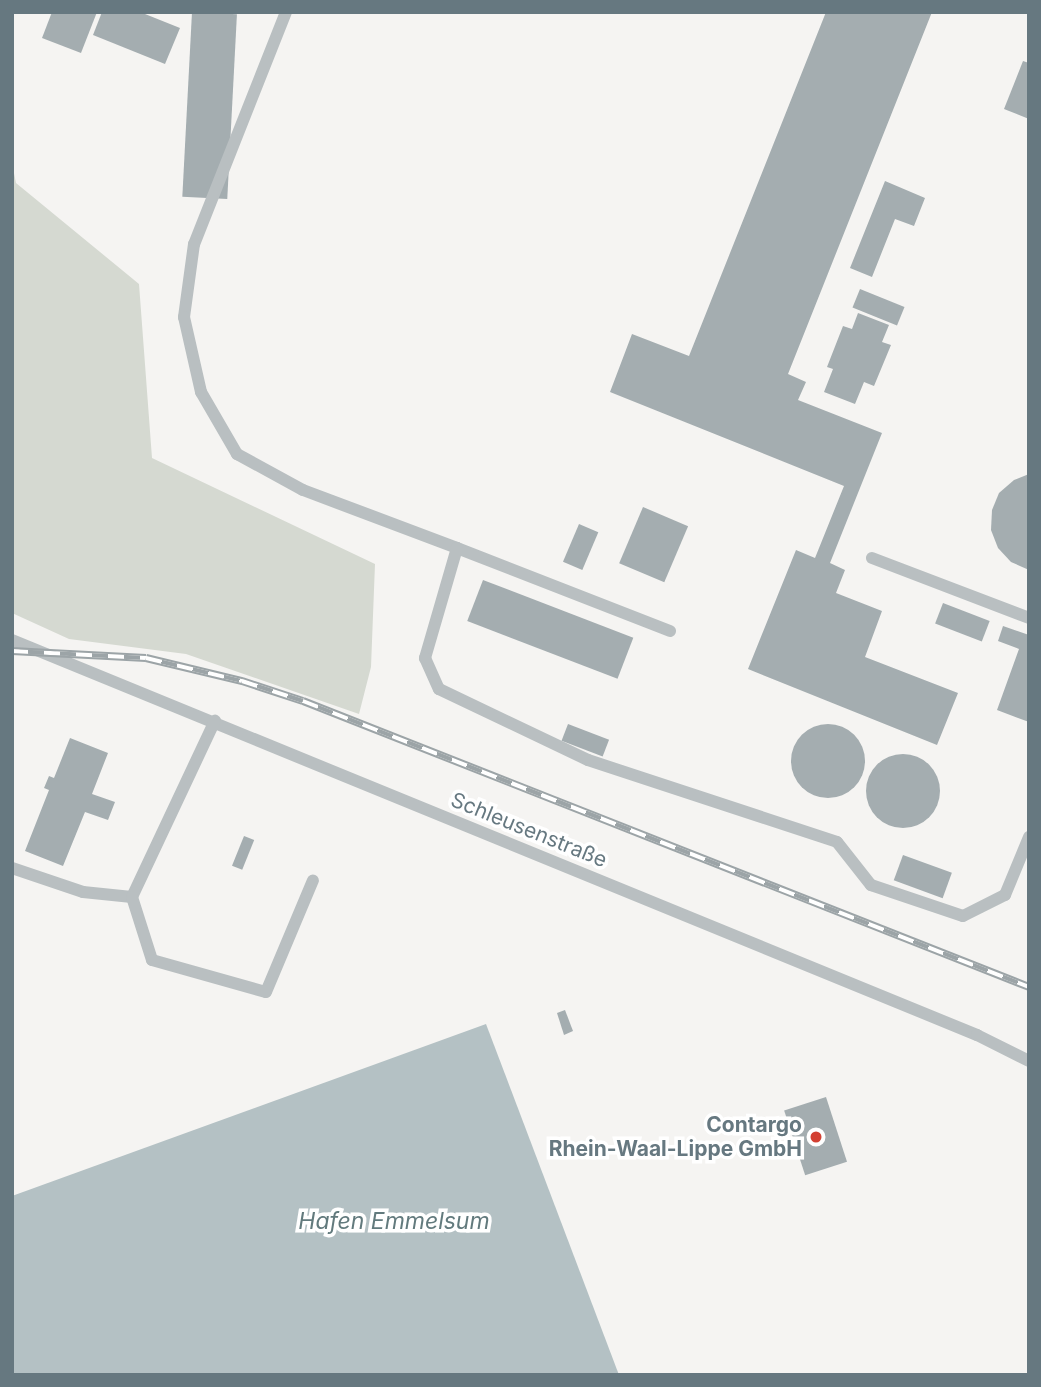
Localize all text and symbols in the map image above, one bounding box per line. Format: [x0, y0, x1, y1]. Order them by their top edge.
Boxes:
street label: Schleusenstraße [447, 787, 611, 873]
place label: Contargo Rhein-Waal-Lippe GmbH [549, 1112, 802, 1162]
marker: Contargo Rhein-Waal-Lippe GmbH [808, 1129, 824, 1145]
water label: Hafen Emmelsum [298, 1207, 490, 1235]

